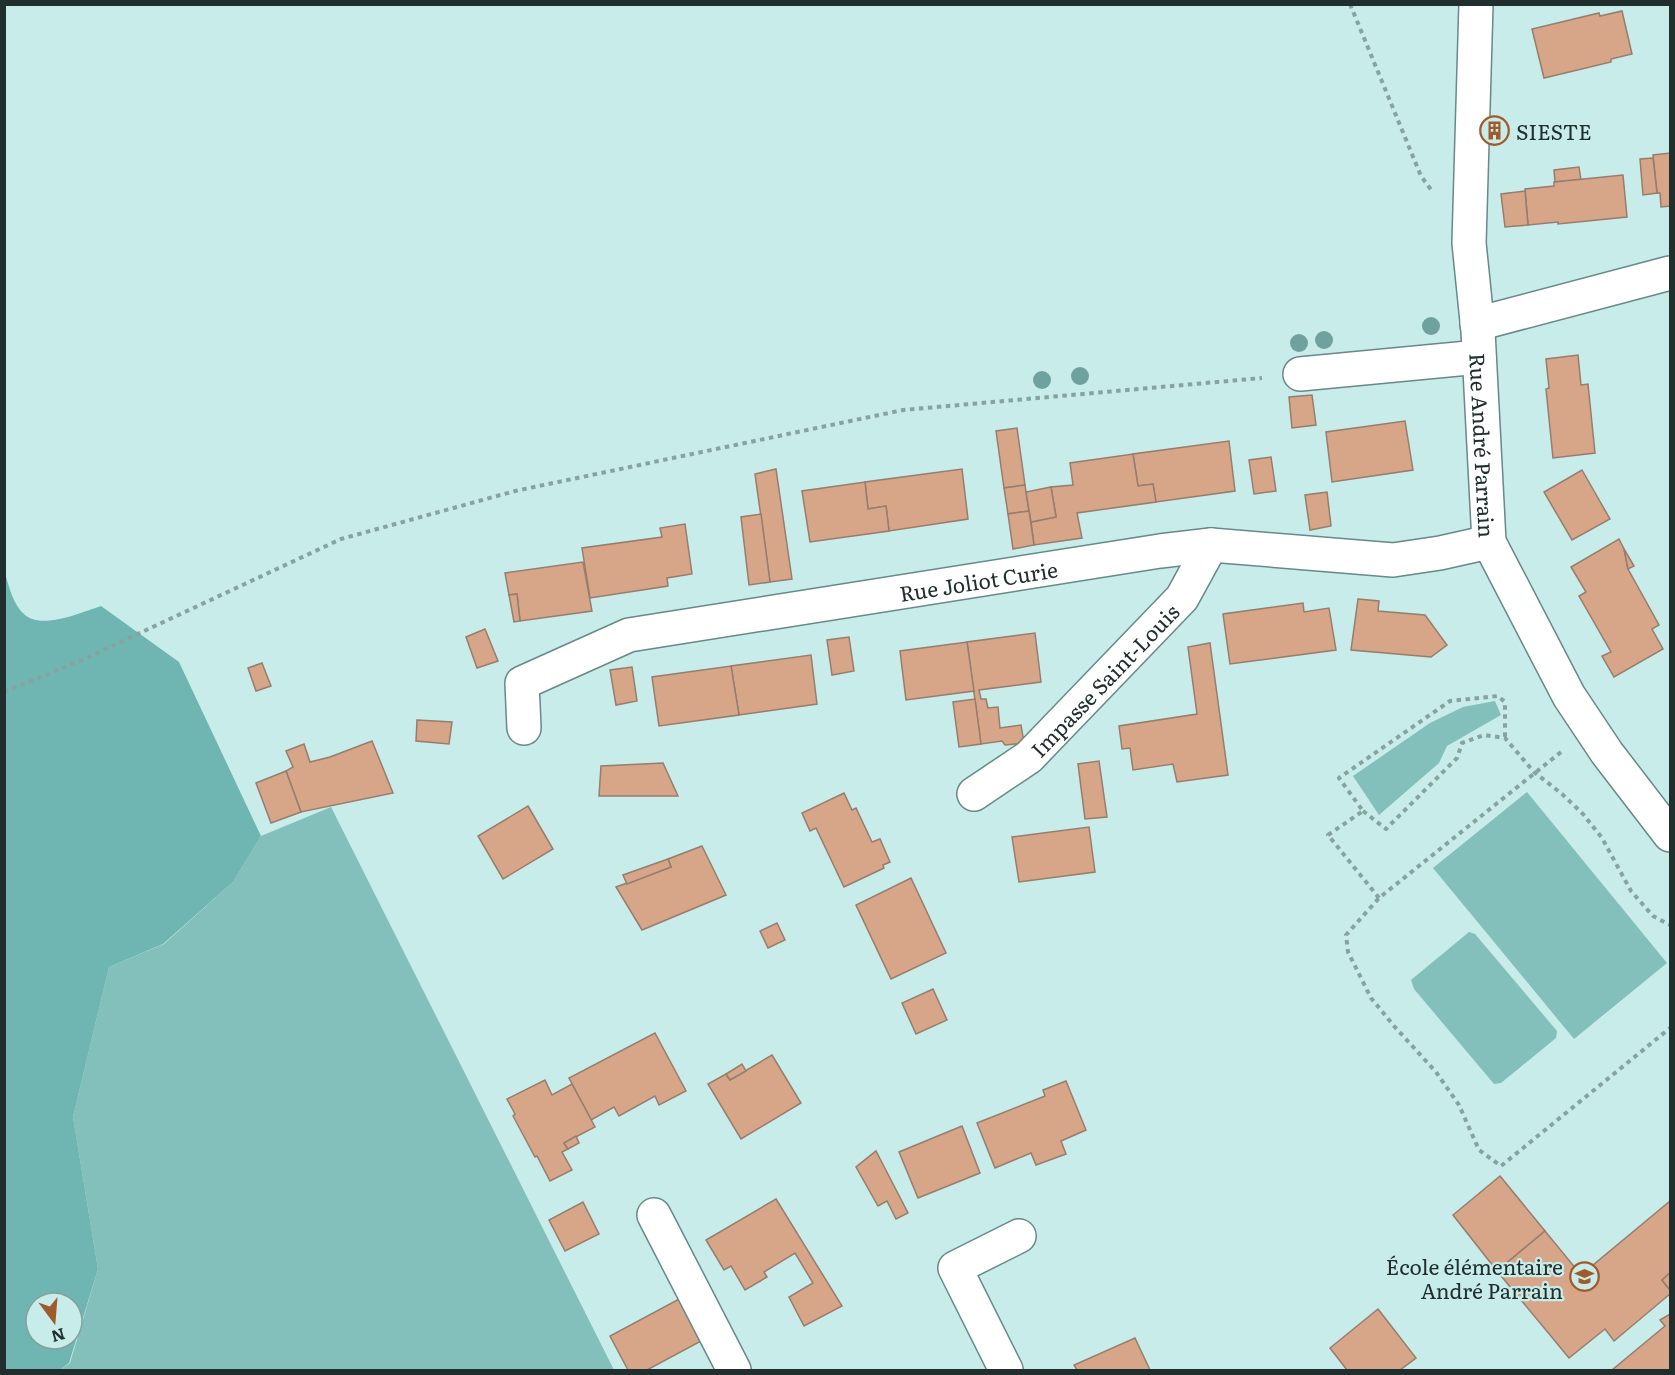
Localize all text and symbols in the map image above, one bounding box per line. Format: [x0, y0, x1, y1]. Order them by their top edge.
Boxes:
building icon: SIESTE [1479, 114, 1511, 146]
place label: SIESTE [1516, 115, 1592, 146]
street label: Rue André Parrain [1464, 352, 1504, 539]
street label: Rue Joliot Curie [897, 552, 1060, 608]
street label: Impasse Saint-Louis [1022, 596, 1185, 763]
place label: École élémentaire André Parrain [1386, 1250, 1563, 1305]
school or university icon: École élémentaire André Parrain [1568, 1261, 1600, 1293]
north arrow [24, 1291, 84, 1351]
text: N [49, 1323, 68, 1350]

